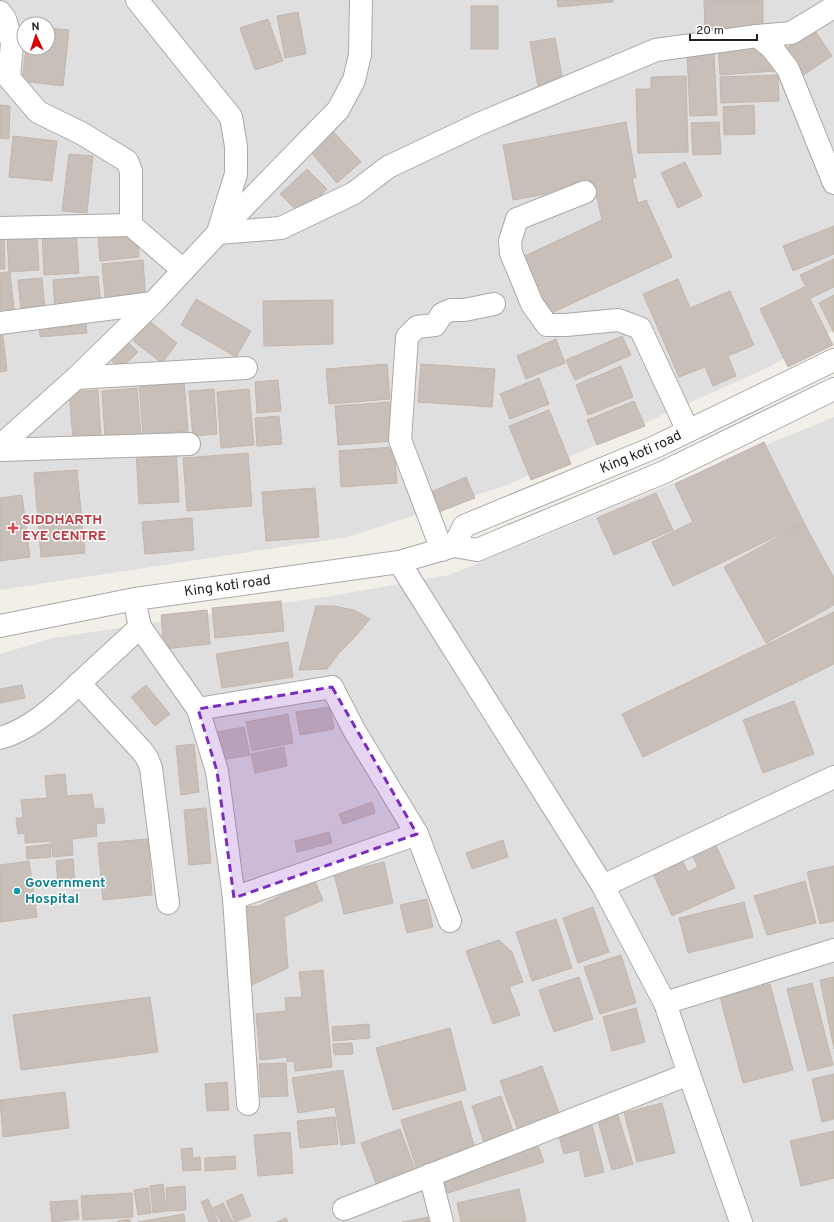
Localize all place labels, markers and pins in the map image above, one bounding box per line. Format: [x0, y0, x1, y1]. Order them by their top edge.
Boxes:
place label: SIDDHARTH EYE CENTRE [22, 512, 107, 545]
marker: SIDDHARTH EYE CENTRE [7, 522, 19, 534]
place label: Government Hospital [25, 875, 106, 908]
marker: Government Hospital [12, 886, 22, 896]

